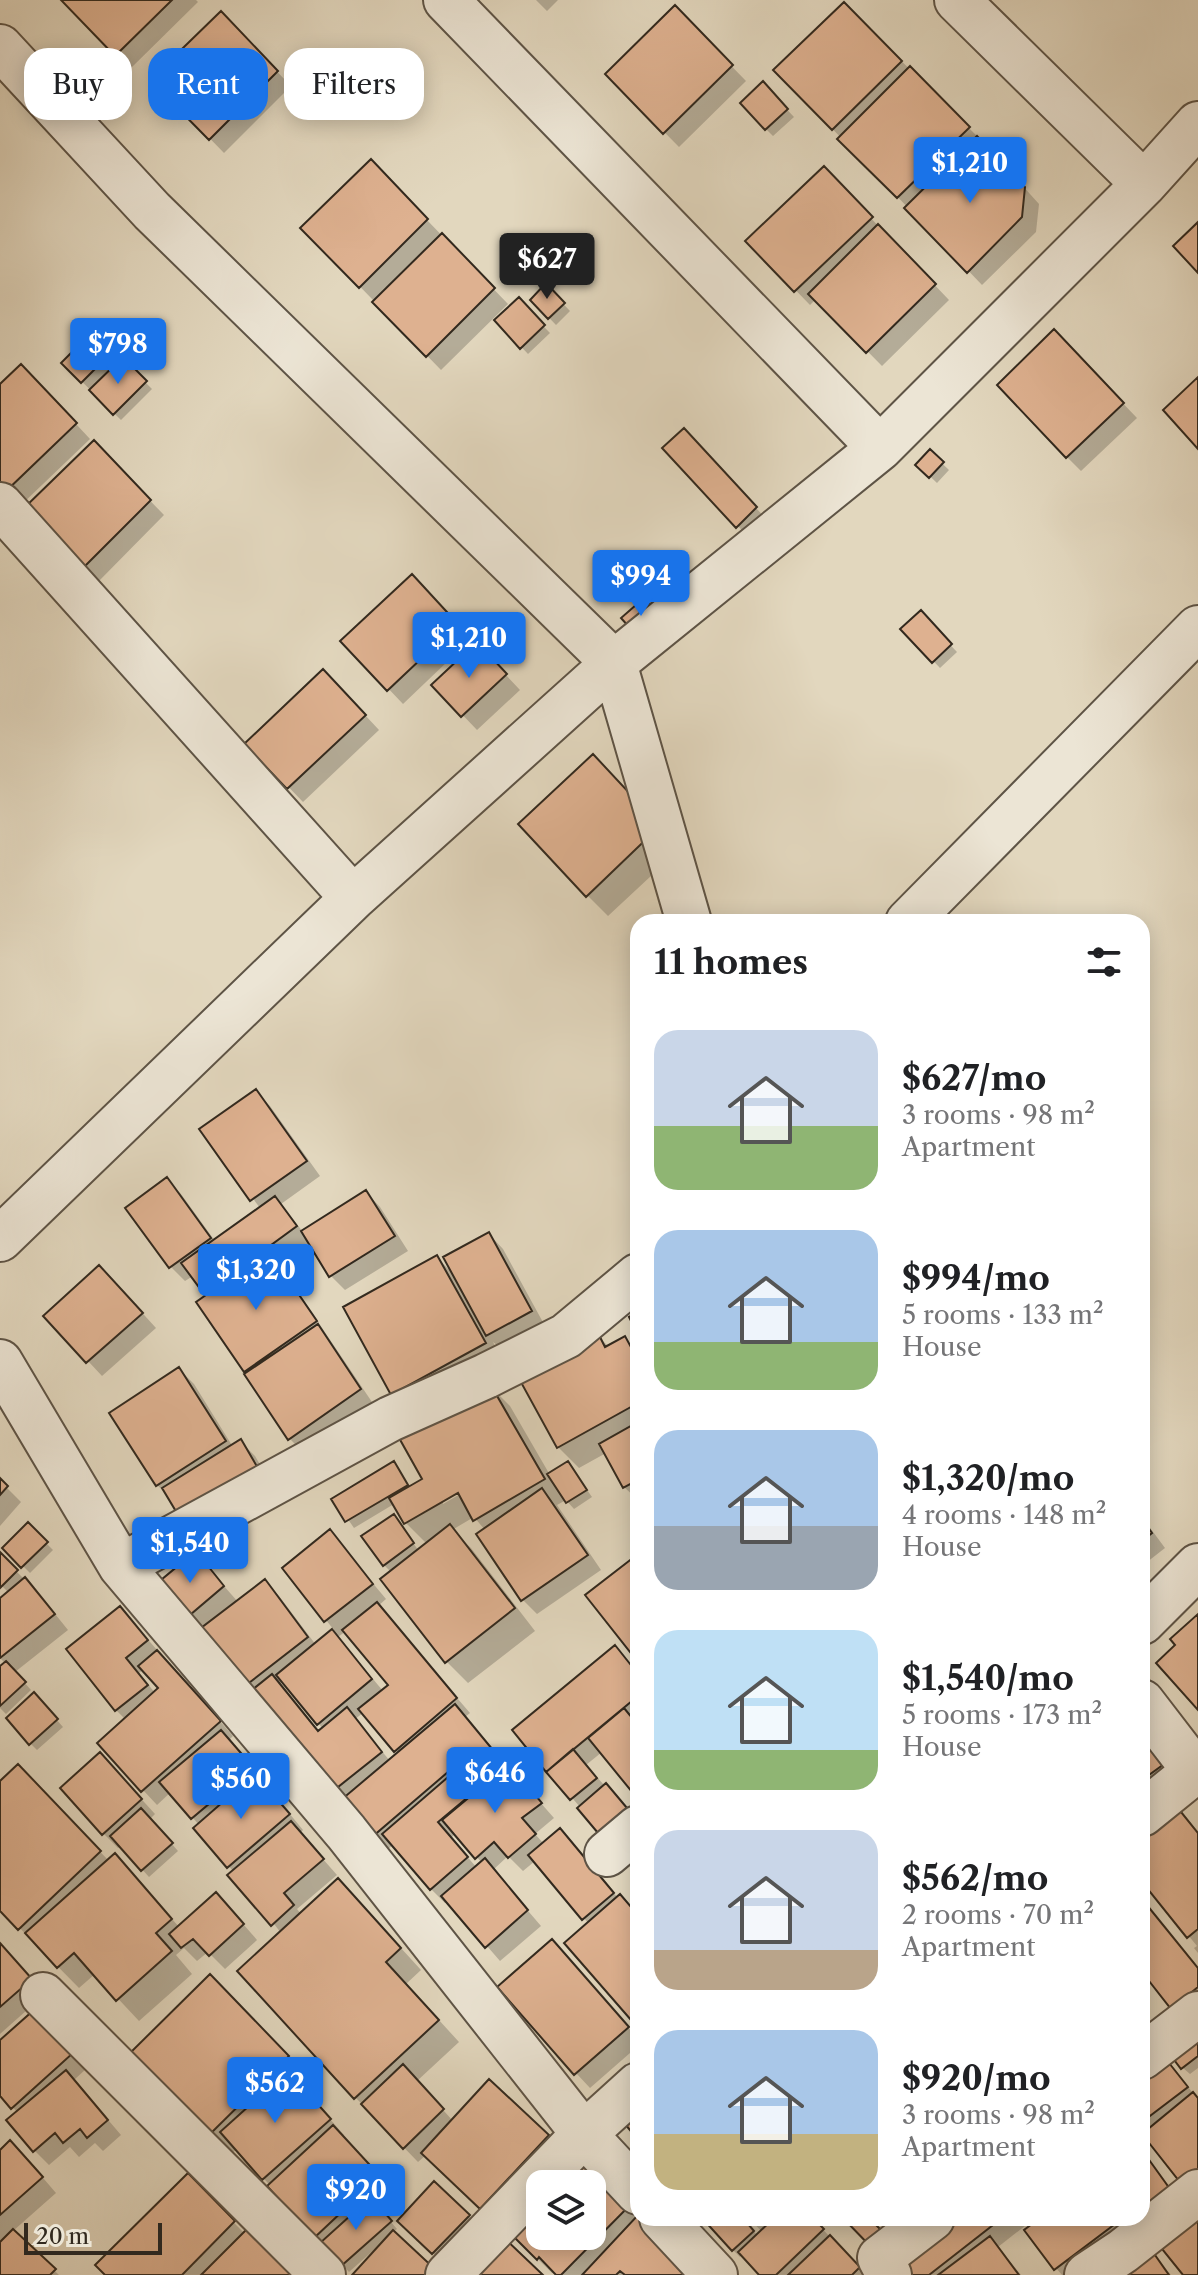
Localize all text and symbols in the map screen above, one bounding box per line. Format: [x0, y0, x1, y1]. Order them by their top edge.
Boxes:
chip: Buy [24, 48, 132, 120]
chip: Rent [148, 48, 268, 120]
chip: Filters [284, 48, 424, 120]
pin: $1,210 [905, 137, 1035, 205]
text: $1,210 [932, 147, 1008, 179]
pin: $627 [500, 233, 594, 301]
text: $627 [518, 243, 576, 275]
pin: $798 [71, 318, 165, 386]
text: $798 [88, 328, 148, 360]
pin: $994 [594, 550, 688, 618]
text: $994 [611, 560, 671, 592]
pin: $1,210 [404, 612, 534, 680]
text: $1,210 [431, 622, 507, 654]
icon: filters [1082, 940, 1126, 984]
text: 11 homes [654, 941, 808, 983]
text: $627/mo [902, 1057, 1046, 1099]
icon: home [718, 1062, 814, 1158]
text: 3 rooms · 98 m² [902, 1099, 1095, 1131]
text: Apartment [902, 1131, 1035, 1163]
pin: $1,320 [191, 1244, 321, 1312]
text: $1,320 [216, 1254, 296, 1286]
text: $994/mo [902, 1257, 1050, 1299]
icon: home [718, 1262, 814, 1358]
text: 5 rooms · 133 m² [902, 1299, 1104, 1331]
text: House [902, 1331, 982, 1363]
text: $1,320/mo [902, 1457, 1074, 1499]
icon: home [718, 1462, 814, 1558]
text: 4 rooms · 148 m² [902, 1499, 1106, 1531]
pin: $1,540 [125, 1517, 255, 1585]
text: $1,540 [150, 1527, 230, 1559]
text: House [902, 1531, 982, 1563]
text: $1,540/mo [902, 1657, 1074, 1699]
icon: home [718, 1662, 814, 1758]
text: 5 rooms · 173 m² [902, 1699, 1102, 1731]
text: House [902, 1731, 982, 1763]
pin: $646 [448, 1747, 542, 1815]
pin: $560 [194, 1753, 288, 1821]
text: $646 [464, 1757, 526, 1789]
text: $560 [211, 1763, 271, 1795]
text: $562/mo [902, 1857, 1048, 1899]
icon: home [718, 1862, 814, 1958]
text: 2 rooms · 70 m² [902, 1899, 1094, 1931]
text: Apartment [902, 1931, 1035, 1963]
pin: $562 [228, 2057, 322, 2125]
text: $920/mo [902, 2057, 1051, 2099]
icon: home [718, 2062, 814, 2158]
text: $562 [245, 2067, 305, 2099]
text: 3 rooms · 98 m² [902, 2099, 1095, 2131]
text: Apartment [902, 2131, 1035, 2163]
pin: $920 [309, 2164, 403, 2232]
map controls [526, 2170, 606, 2250]
button: layers [526, 2170, 606, 2250]
text: $920 [325, 2174, 387, 2206]
scale bar [24, 2219, 162, 2255]
text: 20 m [36, 2223, 89, 2250]

